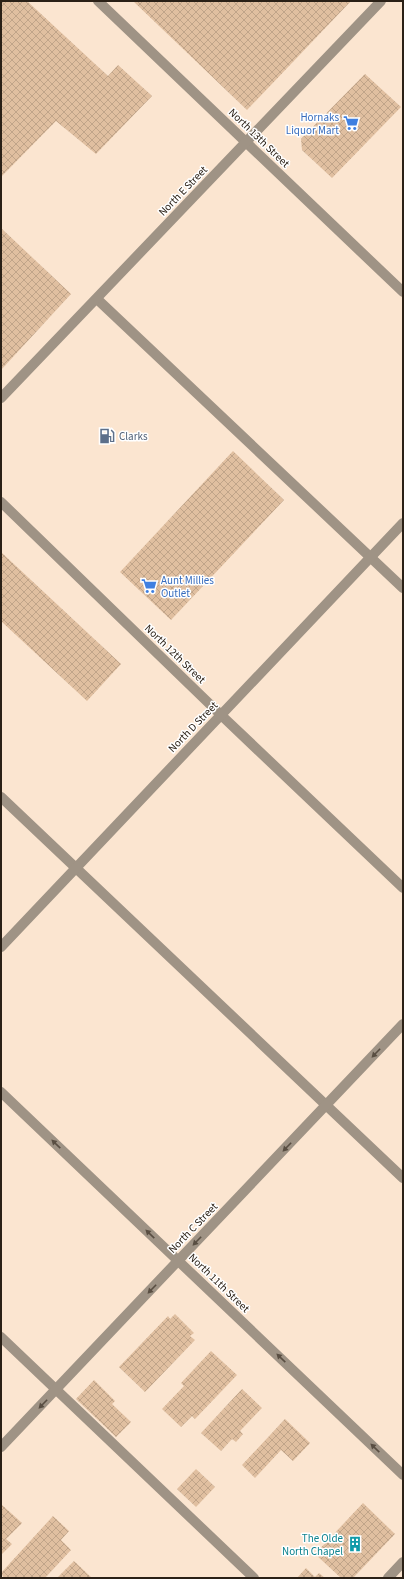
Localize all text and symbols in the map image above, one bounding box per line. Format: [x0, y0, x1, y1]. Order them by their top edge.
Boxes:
street label: North 13th Street [225, 105, 293, 171]
place label: Hornaks Liquor Mart [286, 110, 339, 138]
supermarket icon: Hornaks Liquor Mart [342, 114, 360, 132]
street label: North E Street [155, 162, 211, 219]
fuel station icon: Clarks [98, 427, 116, 445]
place label: Clarks [119, 429, 148, 444]
place label: Aunt Millies Outlet [161, 573, 214, 601]
supermarket icon: Aunt Millies Outlet [140, 577, 158, 595]
street label: North 12th Street [141, 621, 209, 687]
street label: North D Street [165, 698, 221, 756]
one-way arrow [371, 1048, 381, 1058]
one-way arrow [51, 1139, 61, 1149]
one-way arrow [282, 1142, 291, 1152]
street label: North C Street [165, 1199, 221, 1257]
one-way arrow [145, 1229, 155, 1239]
one-way arrow [192, 1236, 202, 1246]
street label: North 11th Street [185, 1250, 253, 1316]
one-way arrow [147, 1284, 156, 1294]
one-way arrow [276, 1354, 286, 1363]
one-way arrow [39, 1399, 48, 1408]
one-way arrow [370, 1443, 380, 1453]
place label: The Olde North Chapel [282, 1531, 344, 1559]
building icon: The Olde North Chapel [346, 1535, 364, 1553]

